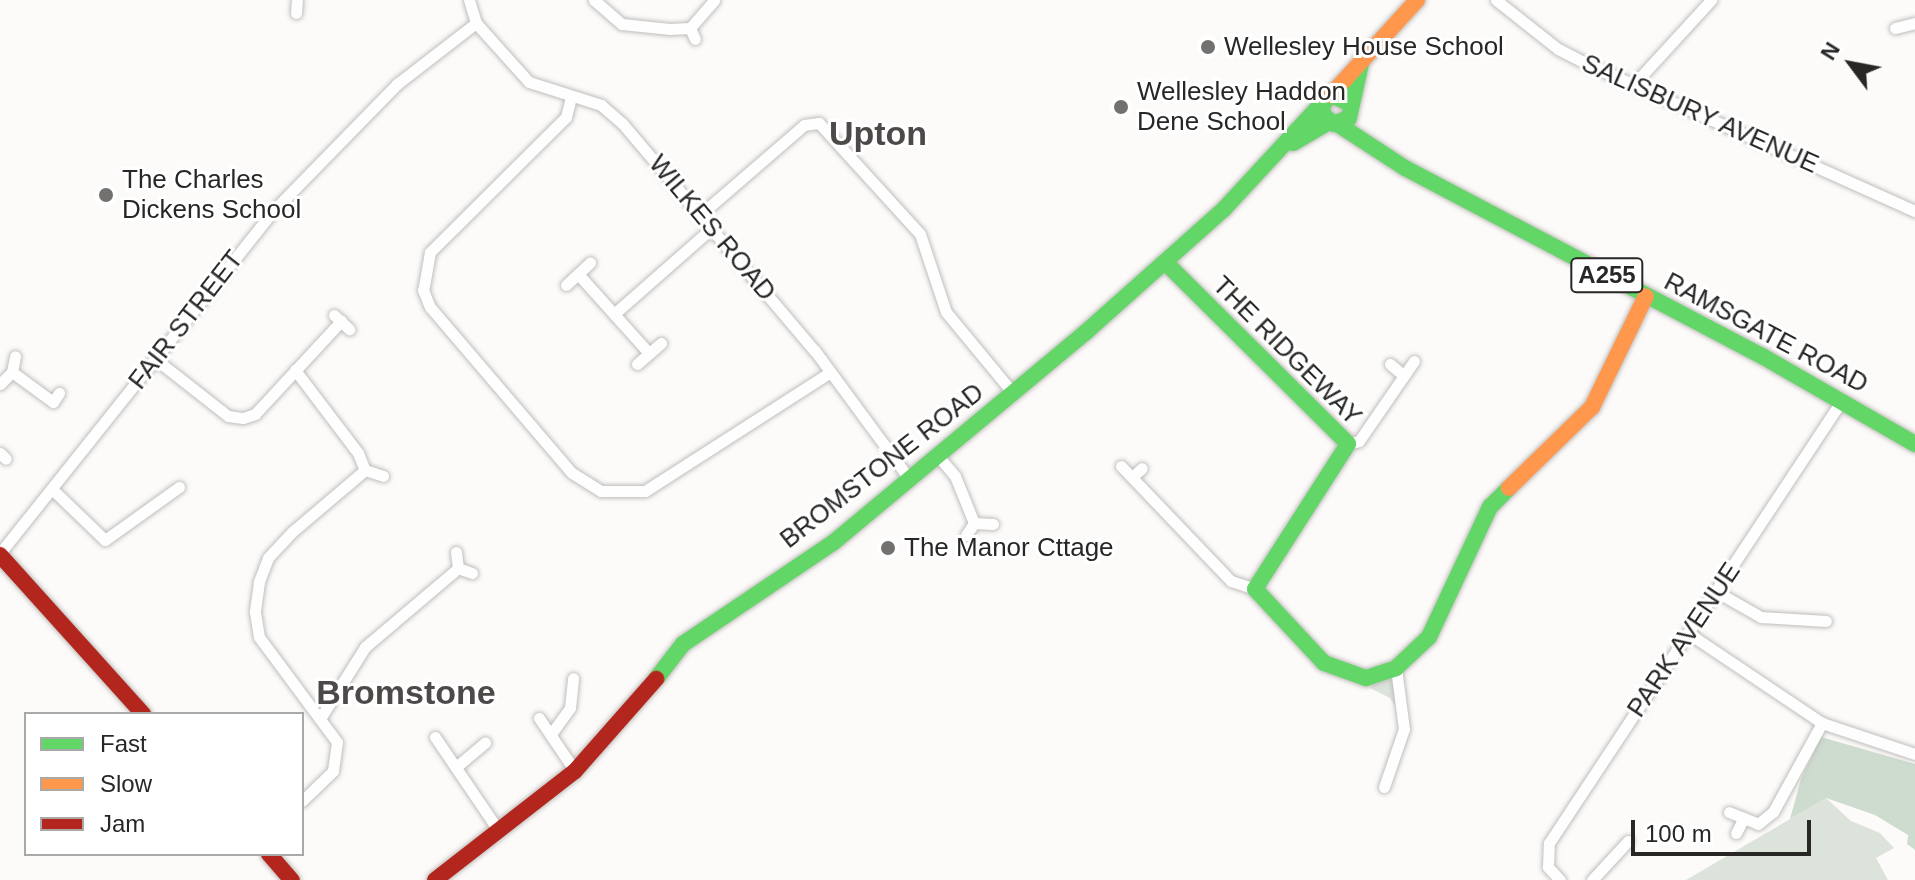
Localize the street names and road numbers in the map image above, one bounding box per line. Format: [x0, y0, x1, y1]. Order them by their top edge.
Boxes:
street label: SALISBURY AVENUE [1576, 47, 1824, 181]
street label: WILKES ROAD [642, 149, 782, 307]
street label: FAIR STREET [122, 244, 250, 396]
road number: A255 [1569, 255, 1645, 295]
street label: RAMSGATE ROAD [1659, 266, 1873, 400]
street label: THE RIDGEWAY [1206, 270, 1368, 432]
street label: BROMSTONE ROAD [774, 377, 990, 555]
street label: PARK AVENUE [1620, 556, 1748, 724]

